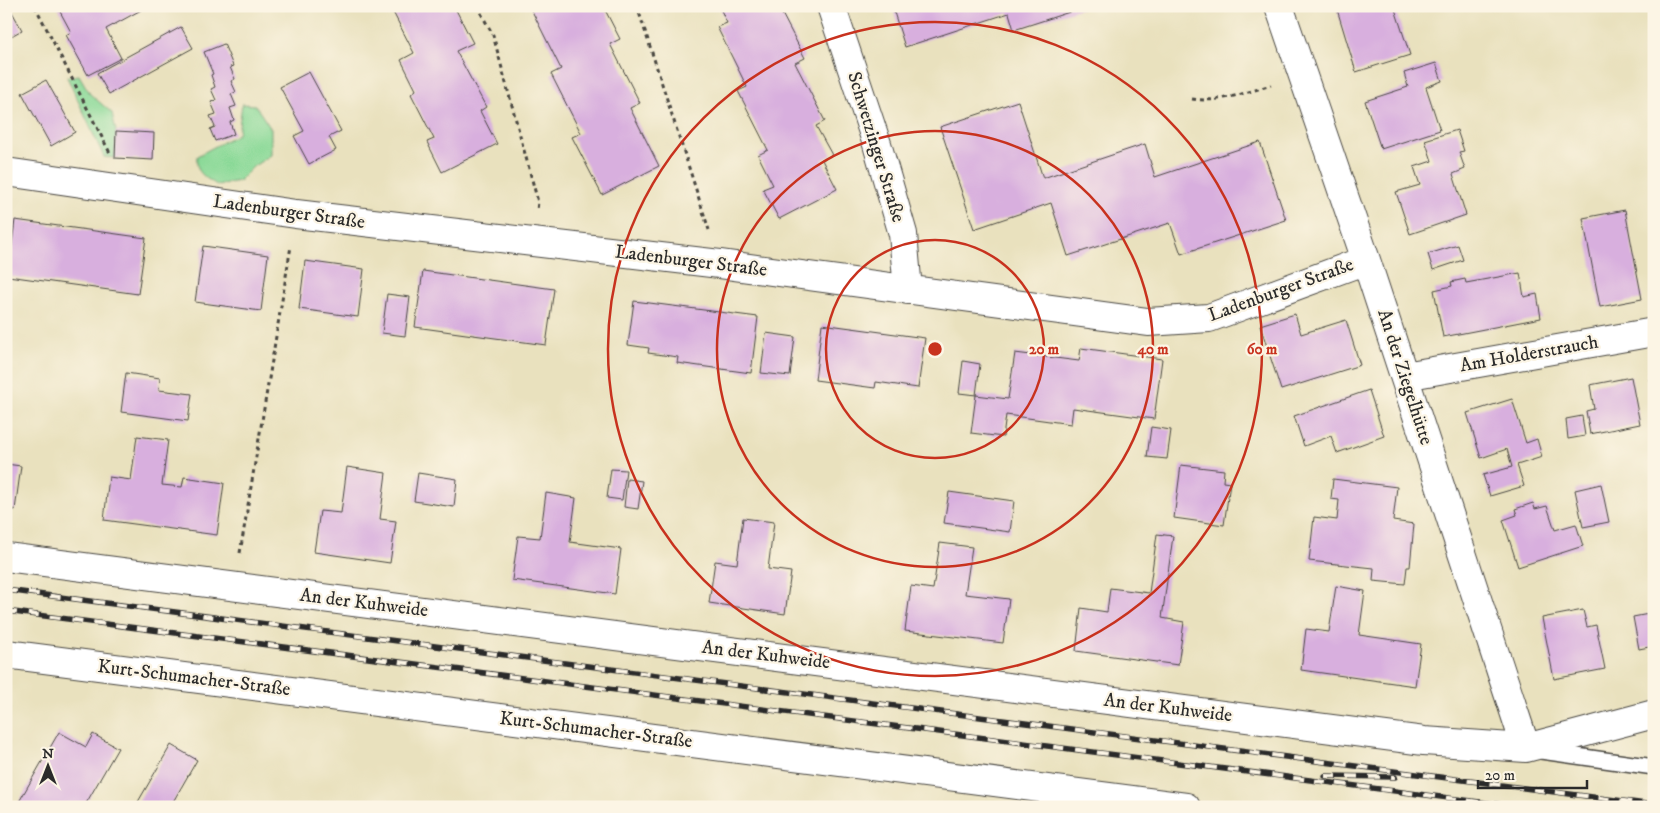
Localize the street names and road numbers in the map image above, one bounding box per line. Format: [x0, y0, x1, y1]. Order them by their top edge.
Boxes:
street label: Schwetzinger Straße [842, 69, 910, 225]
street label: Ladenburger Straße [212, 190, 366, 234]
street label: Ladenburger Straße [614, 240, 768, 282]
street label: Ladenburger Straße [1205, 253, 1357, 327]
street label: An der Ziegelhütte [1372, 306, 1438, 448]
street label: Am Holderstrauch [1458, 330, 1600, 378]
street label: An der Kuhweide [299, 584, 430, 622]
street label: An der Kuhweide [701, 636, 832, 674]
street label: Kurt-Schumacher-Straße [96, 655, 292, 701]
street label: An der Kuhweide [1103, 689, 1234, 727]
street label: Kurt-Schumacher-Straße [498, 707, 694, 753]

